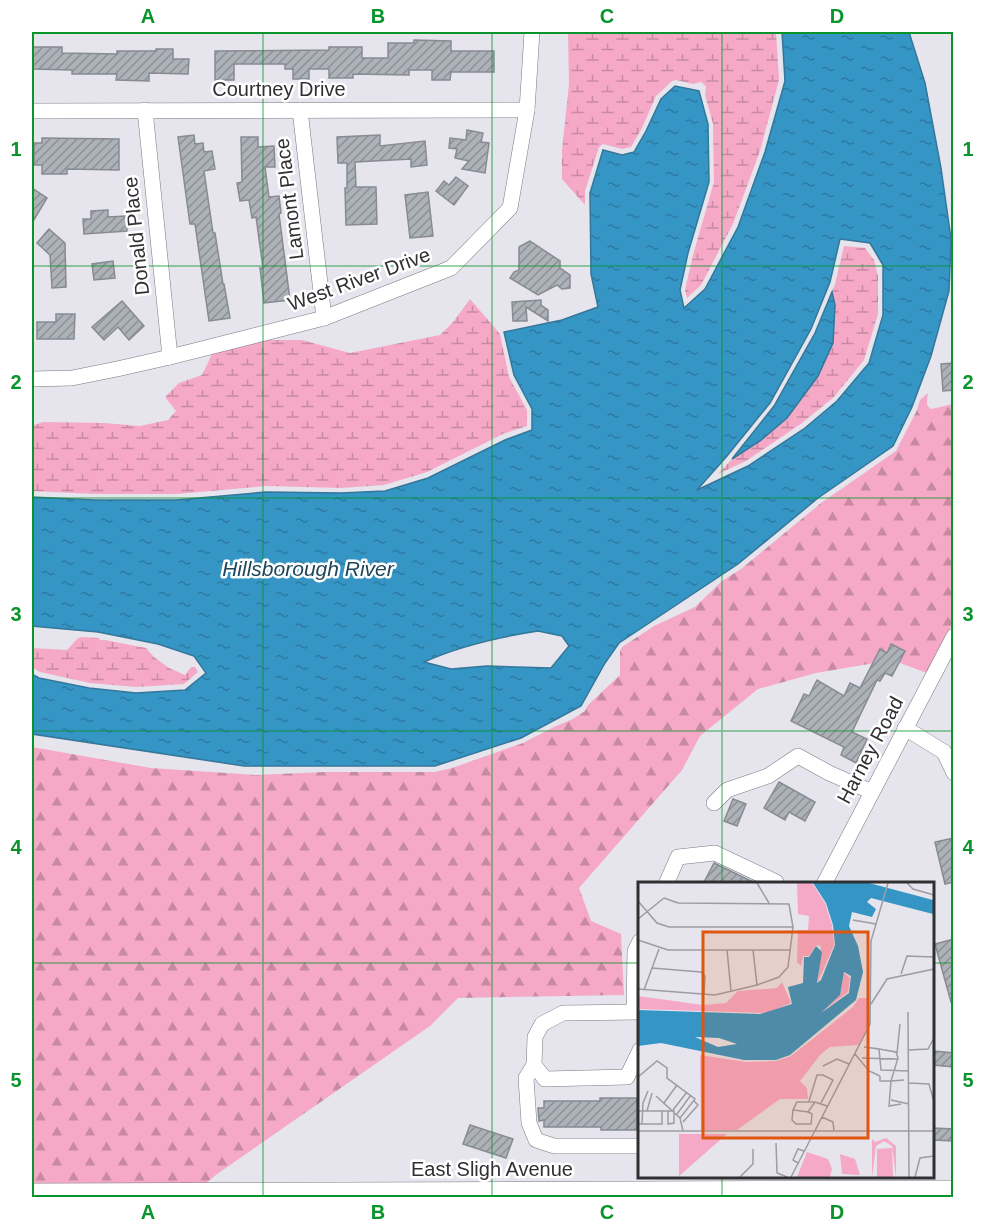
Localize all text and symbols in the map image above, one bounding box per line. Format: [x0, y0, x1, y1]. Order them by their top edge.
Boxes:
text: A [141, 5, 155, 27]
text: B [371, 5, 385, 27]
text: C [600, 5, 614, 27]
text: D [830, 5, 844, 27]
street label: Courtney Drive [212, 78, 346, 100]
street label: Lamont Place [271, 137, 307, 261]
text: 1 [10, 138, 22, 160]
text: 1 [962, 138, 974, 160]
street label: Donald Place [119, 176, 153, 296]
street label: West River Drive [285, 243, 433, 315]
text: 2 [10, 371, 22, 393]
text: 2 [962, 371, 974, 393]
water label: Hillsborough River [222, 557, 395, 580]
text: 3 [10, 603, 22, 625]
text: 3 [962, 603, 974, 625]
street label: Harney Road [833, 693, 907, 807]
text: 4 [10, 836, 22, 858]
text: 4 [962, 836, 974, 858]
inset map [638, 882, 934, 1178]
text: 5 [10, 1069, 22, 1091]
text: 5 [962, 1069, 974, 1091]
street label: East Sligh Avenue [411, 1158, 573, 1180]
text: A [141, 1201, 155, 1223]
text: B [371, 1201, 385, 1223]
text: C [600, 1201, 614, 1223]
text: D [830, 1201, 844, 1223]

